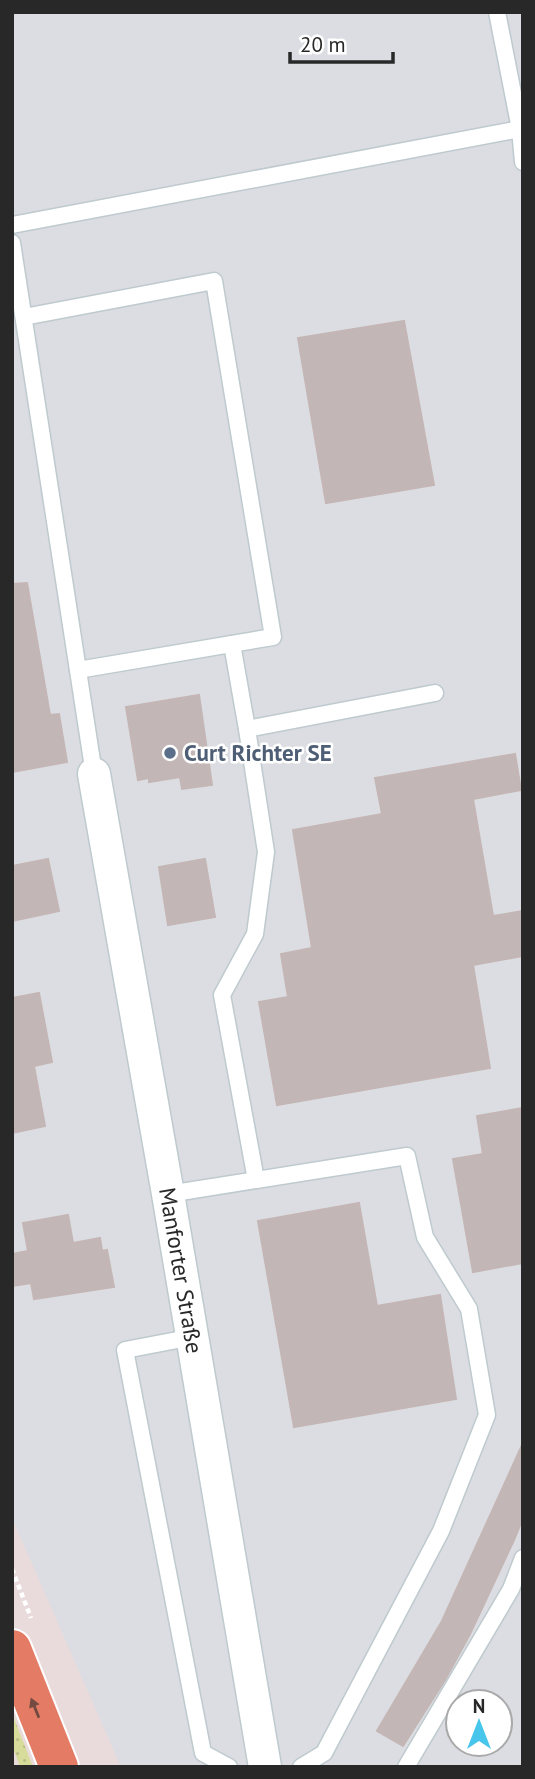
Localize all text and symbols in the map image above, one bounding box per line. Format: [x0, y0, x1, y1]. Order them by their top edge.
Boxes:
scale bar [290, 21, 393, 65]
text: 20 m [300, 31, 346, 58]
place label: Curt Richter SE [184, 738, 332, 767]
marker: Curt Richter SE [162, 745, 178, 761]
street label: Manforter Straße [153, 1185, 210, 1356]
north arrow [444, 1688, 514, 1758]
text: N [473, 1694, 485, 1718]
one-way arrow [30, 1697, 41, 1718]

